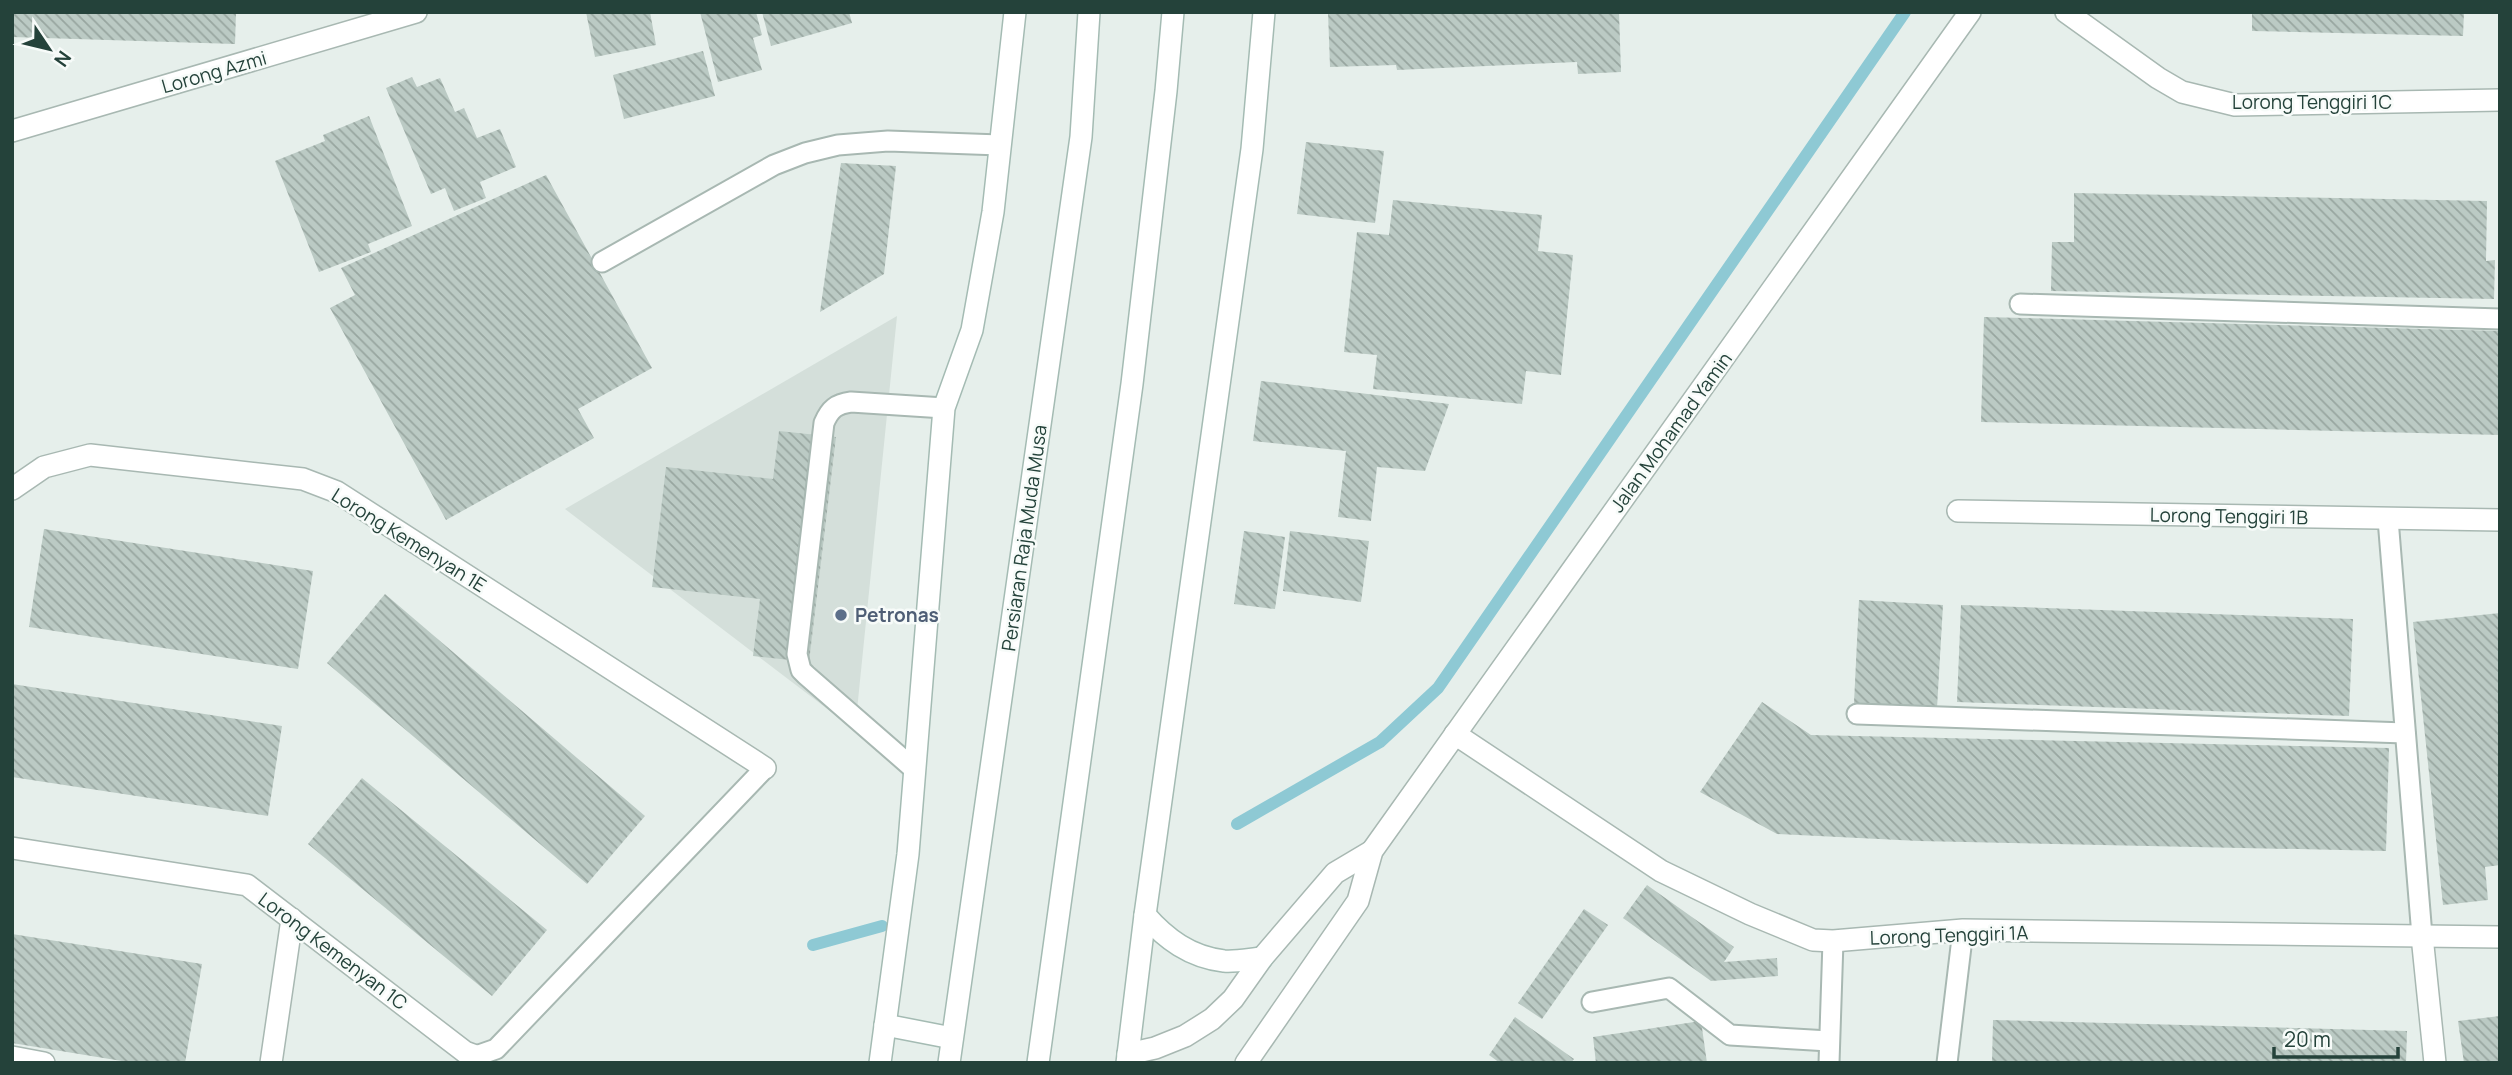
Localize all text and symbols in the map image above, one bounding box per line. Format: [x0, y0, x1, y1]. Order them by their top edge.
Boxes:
north arrow [14, 14, 84, 84]
street label: Lorong Azmi [159, 45, 269, 99]
text: N [48, 46, 77, 72]
street label: Lorong Tenggiri 1C [2232, 89, 2392, 115]
street label: Jalan Mohamad Yamin [1604, 347, 1738, 517]
street label: Persiaran Raja Muda Musa [995, 423, 1053, 653]
street label: Lorong Kemenyan 1E [327, 482, 491, 598]
street label: Lorong Tenggiri 1B [2150, 502, 2309, 530]
place label: Petronas [855, 602, 939, 628]
marker: Petronas [833, 607, 849, 623]
street label: Lorong Kemenyan 1C [253, 886, 413, 1016]
street label: Lorong Tenggiri 1A [1869, 919, 2029, 951]
scale bar [2274, 1016, 2398, 1060]
text: 20 m [2284, 1025, 2331, 1053]

